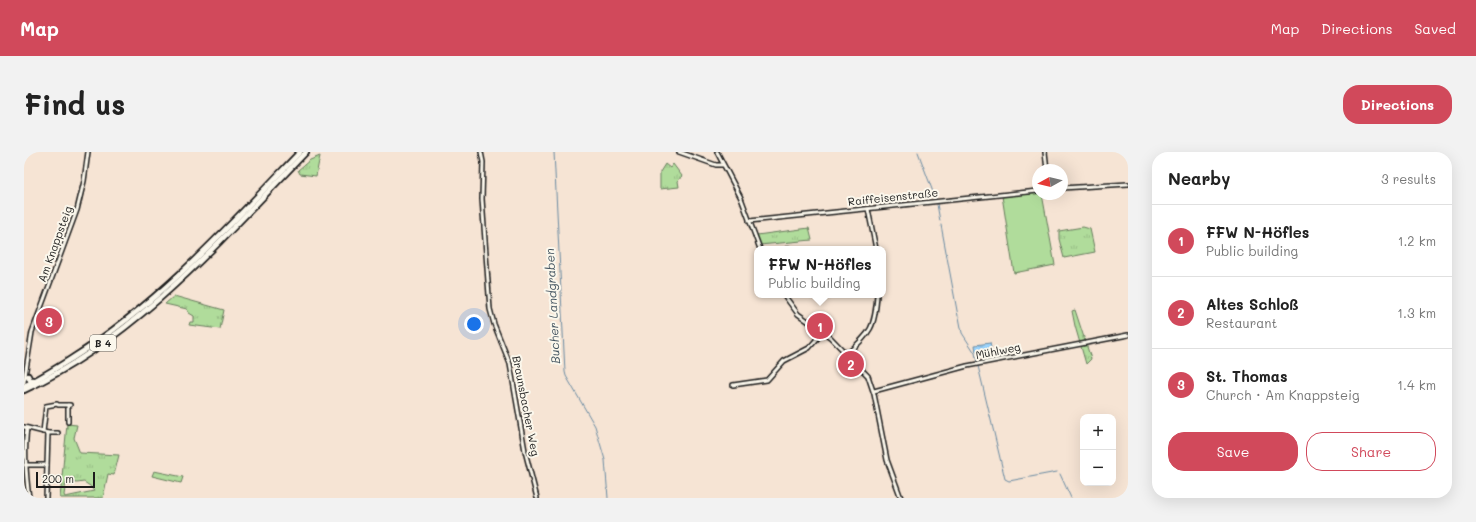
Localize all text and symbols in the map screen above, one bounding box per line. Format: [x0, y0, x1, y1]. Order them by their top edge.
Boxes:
text: Map [20, 16, 59, 41]
text: Map [1271, 19, 1299, 38]
text: Directions [1321, 19, 1392, 38]
text: Saved [1414, 19, 1456, 38]
button: Directions [1343, 85, 1452, 124]
text: Find us [24, 86, 125, 122]
north arrow [1032, 164, 1068, 200]
text: Nearby [1168, 167, 1230, 189]
text: 3 results [1381, 170, 1436, 187]
street label: Raiffeisenstraße [847, 184, 939, 209]
street label: Am Knappsteig [34, 204, 75, 284]
text: FFW N-Höfles [1206, 222, 1309, 242]
text: 1 [1178, 232, 1184, 249]
text: 1.2 km [1398, 232, 1436, 249]
text: Public building [1206, 242, 1298, 259]
popup [754, 246, 886, 298]
water label: Bucher Landgraben [541, 248, 563, 364]
text: FFW N-Höfles [768, 254, 872, 274]
text: Public building [768, 274, 860, 291]
text: Altes Schloß [1206, 294, 1299, 314]
text: 2 [1177, 304, 1185, 321]
text: 1.3 km [1397, 304, 1436, 321]
pin: 3 [36, 306, 62, 336]
pin: 1 [807, 311, 833, 341]
your location [464, 314, 484, 334]
text: Restaurant [1206, 314, 1277, 331]
road number: B 4 [90, 335, 116, 351]
street label: Mühlweg [974, 339, 1022, 362]
pin: 2 [838, 349, 864, 379]
street label: Braunsbacher Weg [509, 354, 544, 457]
text: St. Thomas [1206, 366, 1287, 386]
text: 3 [1177, 376, 1185, 393]
text: 1.4 km [1397, 376, 1436, 393]
text: Church · Am Knappsteig [1206, 386, 1360, 403]
map controls [1080, 414, 1116, 486]
button: + [1080, 414, 1116, 450]
button: Save [1168, 432, 1298, 471]
button: Share [1306, 432, 1436, 471]
button: − [1080, 450, 1116, 486]
scale bar [36, 470, 95, 489]
text: 200 m [42, 471, 74, 486]

